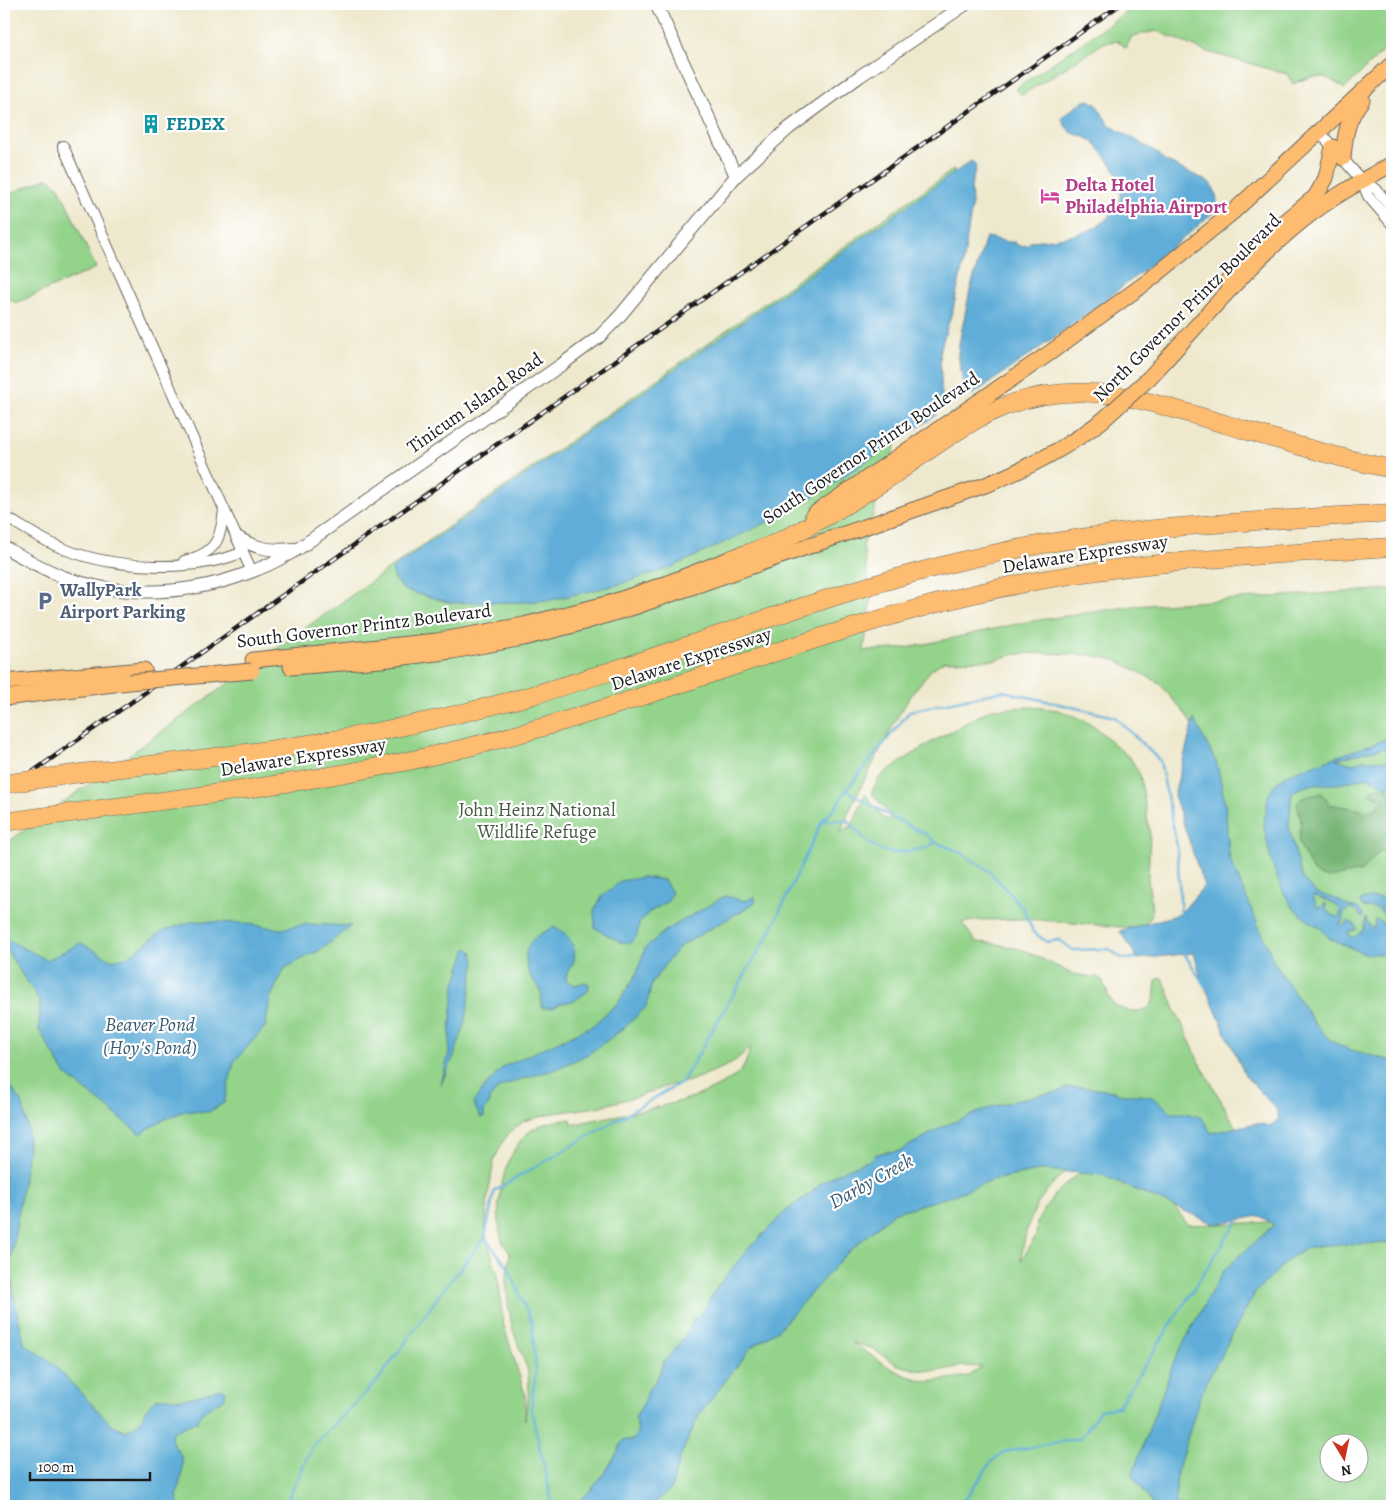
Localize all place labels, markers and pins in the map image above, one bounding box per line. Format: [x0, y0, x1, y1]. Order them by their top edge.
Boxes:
place label: FEDEX [166, 111, 225, 137]
building icon: FEDEX [140, 113, 162, 135]
place label: Delta Hotel Philadelphia Airport [1065, 172, 1228, 220]
hotel icon: Delta Hotel Philadelphia Airport [1039, 185, 1061, 207]
place label: WallyPark Airport Parking [59, 577, 186, 625]
parking icon: WallyPark Airport Parking [34, 590, 56, 612]

